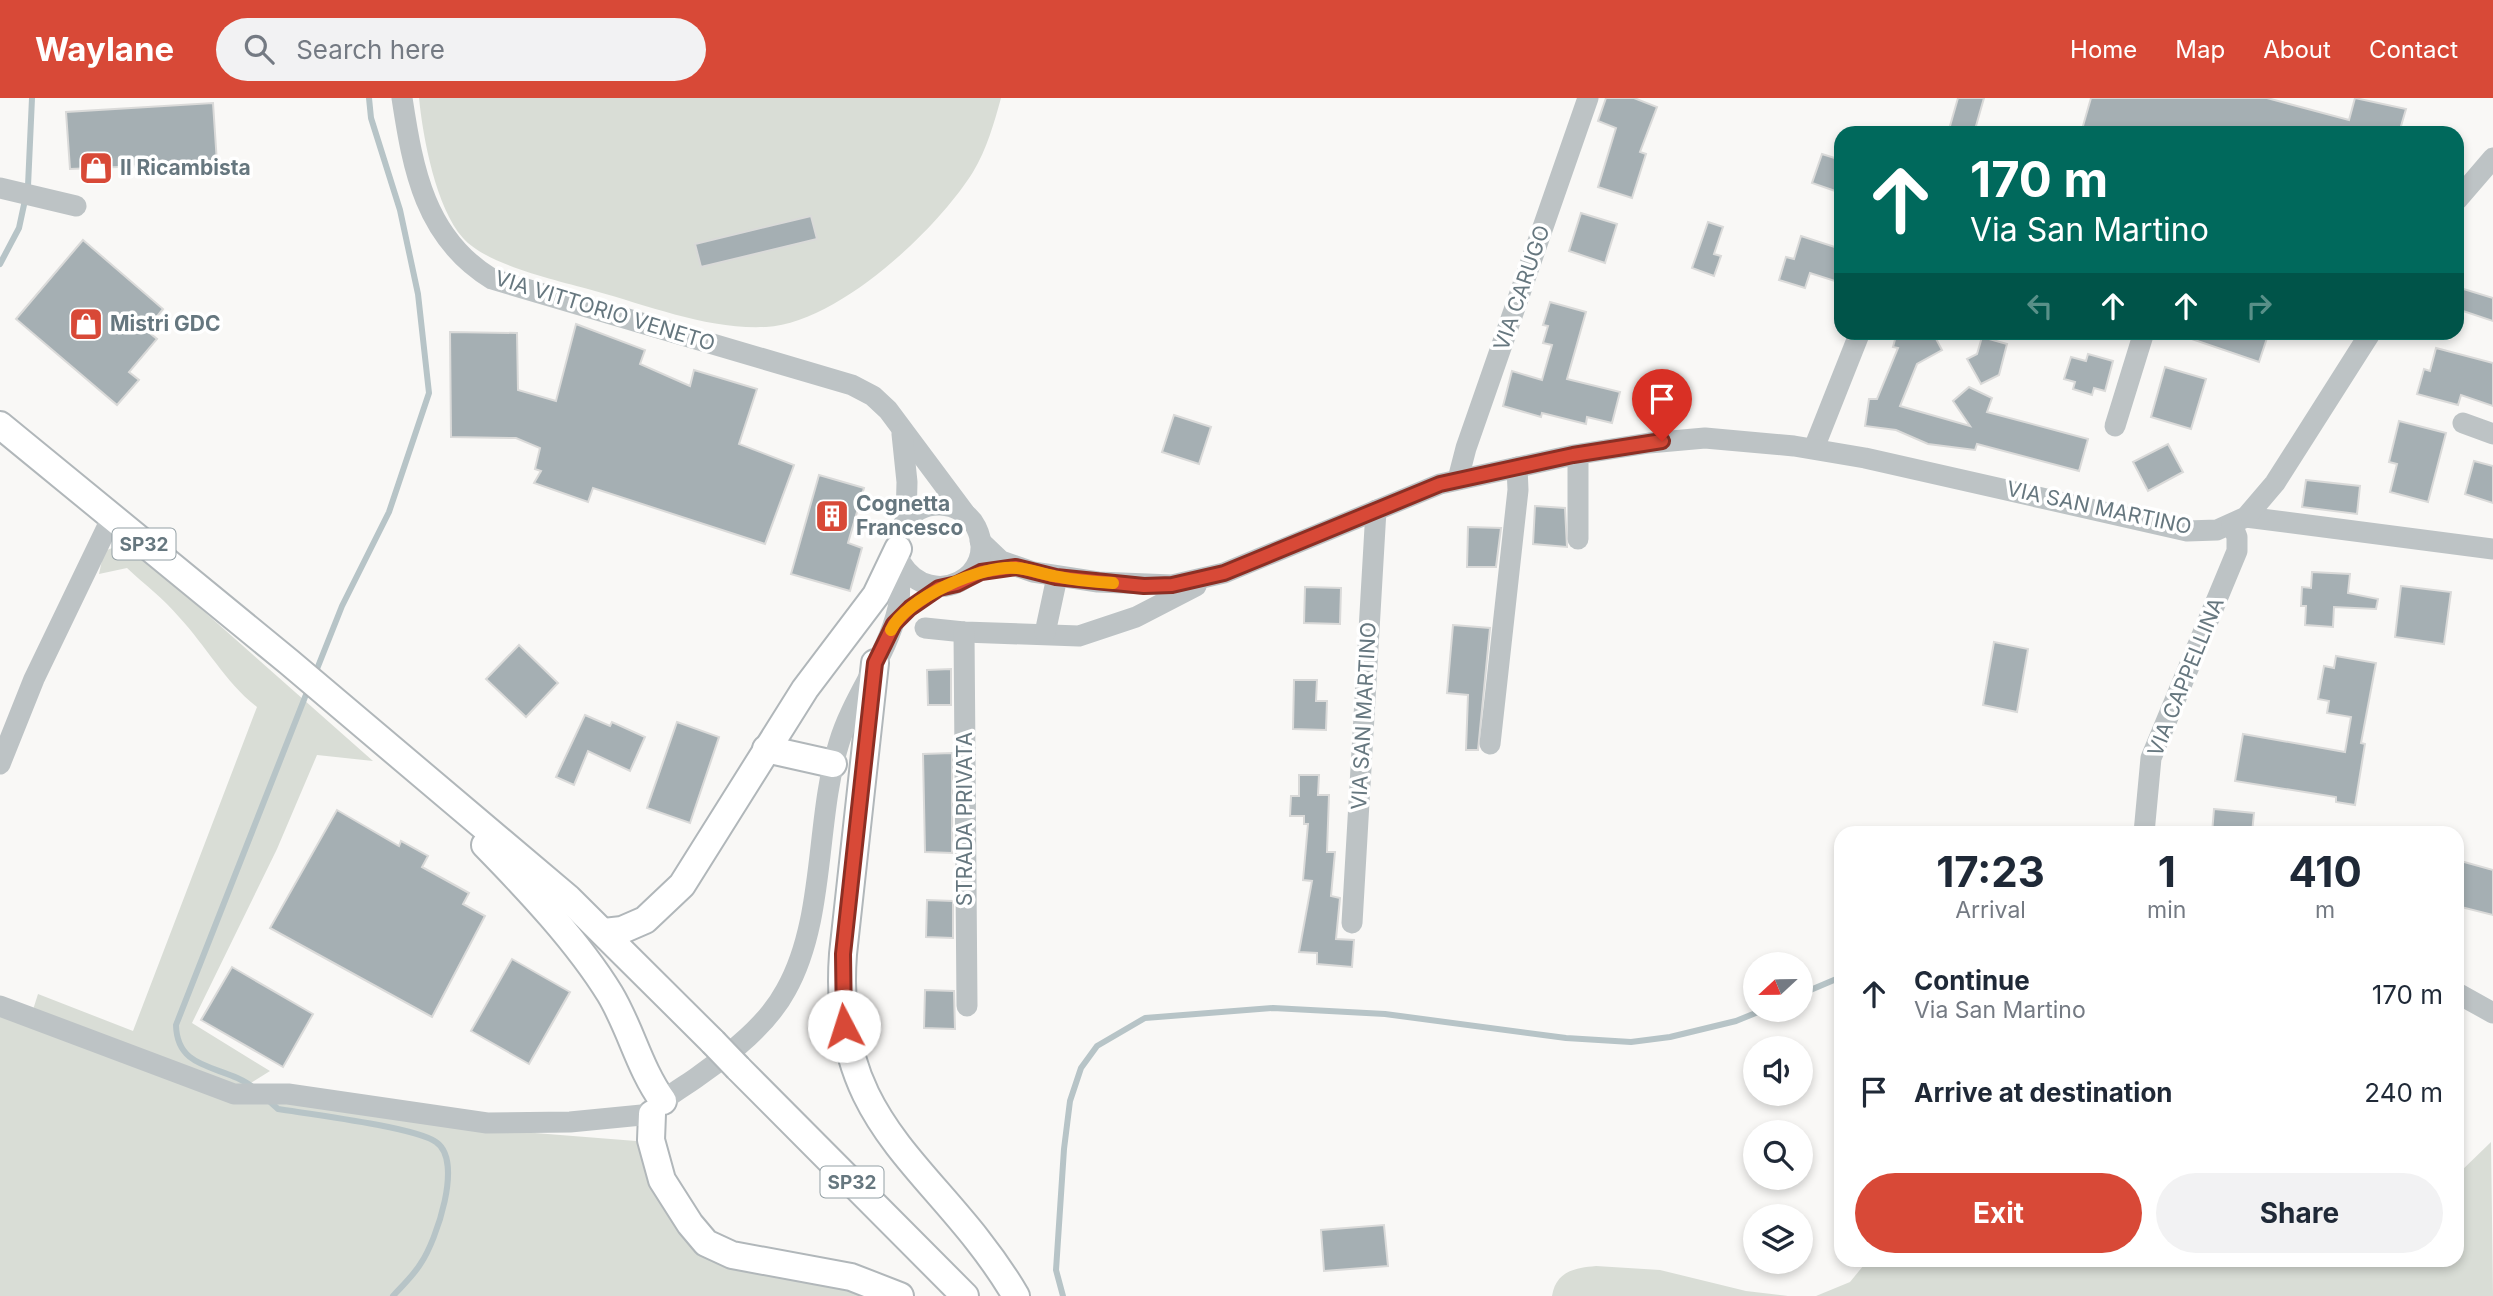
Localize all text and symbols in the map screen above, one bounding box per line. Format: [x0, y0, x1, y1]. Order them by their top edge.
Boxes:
search box [216, 18, 706, 81]
text: Waylane [35, 29, 174, 69]
icon: search [240, 30, 278, 68]
text: Search here [296, 34, 445, 65]
text: Home [2070, 35, 2137, 64]
text: Map [2175, 35, 2225, 64]
text: About [2263, 35, 2331, 64]
text: Contact [2369, 35, 2458, 64]
shop icon: Il Ricambista [77, 149, 115, 187]
text: 170 m [1970, 150, 2108, 209]
icon: ahead [1855, 154, 1946, 245]
place label: Il Ricambista [120, 155, 251, 180]
text: Via San Martino [1970, 210, 2209, 249]
street label: VIA CARUGO [1488, 222, 1555, 354]
street label: VIA VITTORIO VENETO [492, 265, 718, 356]
icon: left [2021, 287, 2059, 325]
icon: ahead [2094, 287, 2132, 325]
icon: ahead [2167, 287, 2205, 325]
icon: right [2240, 287, 2278, 325]
shop icon: Mistri GDC [67, 305, 105, 343]
place label: Mistri GDC [110, 311, 221, 336]
pin [1632, 369, 1692, 441]
icon: arrive [1643, 380, 1681, 418]
street label: VIA SAN MARTINO [2004, 476, 2194, 539]
place label: Cognetta Francesco [856, 491, 963, 540]
building icon: Cognetta Francesco [813, 497, 851, 535]
road number: SP32 [113, 528, 176, 560]
street label: VIA CAPPELLINA [2142, 594, 2229, 760]
street label: VIA SAN MARTINO [1346, 621, 1381, 811]
street label: STRADA PRIVATA [952, 732, 977, 906]
text: 17:23 [1936, 846, 2045, 897]
text: 1 [2158, 846, 2176, 897]
text: 410 [2289, 846, 2362, 897]
text: Arrival [1955, 896, 2026, 924]
text: min [2147, 896, 2186, 924]
text: m [2315, 896, 2335, 924]
north arrow [1743, 952, 1813, 1022]
map controls [1743, 952, 1813, 1274]
text: Continue [1914, 965, 2030, 996]
icon: ahead [1855, 975, 1893, 1013]
text: 170 m [2372, 979, 2443, 1010]
position arrow [807, 989, 881, 1063]
text: Via San Martino [1914, 996, 2086, 1024]
button: sound [1743, 1036, 1813, 1106]
icon: arrive [1855, 1073, 1893, 1111]
text: Arrive at destination [1914, 1077, 2173, 1108]
text: 240 m [2364, 1077, 2443, 1108]
button: search [1743, 1120, 1813, 1190]
road number: SP32 [820, 1166, 884, 1198]
button: Exit [1855, 1173, 2142, 1253]
button: Share [2156, 1173, 2443, 1253]
button: layers [1743, 1204, 1813, 1274]

